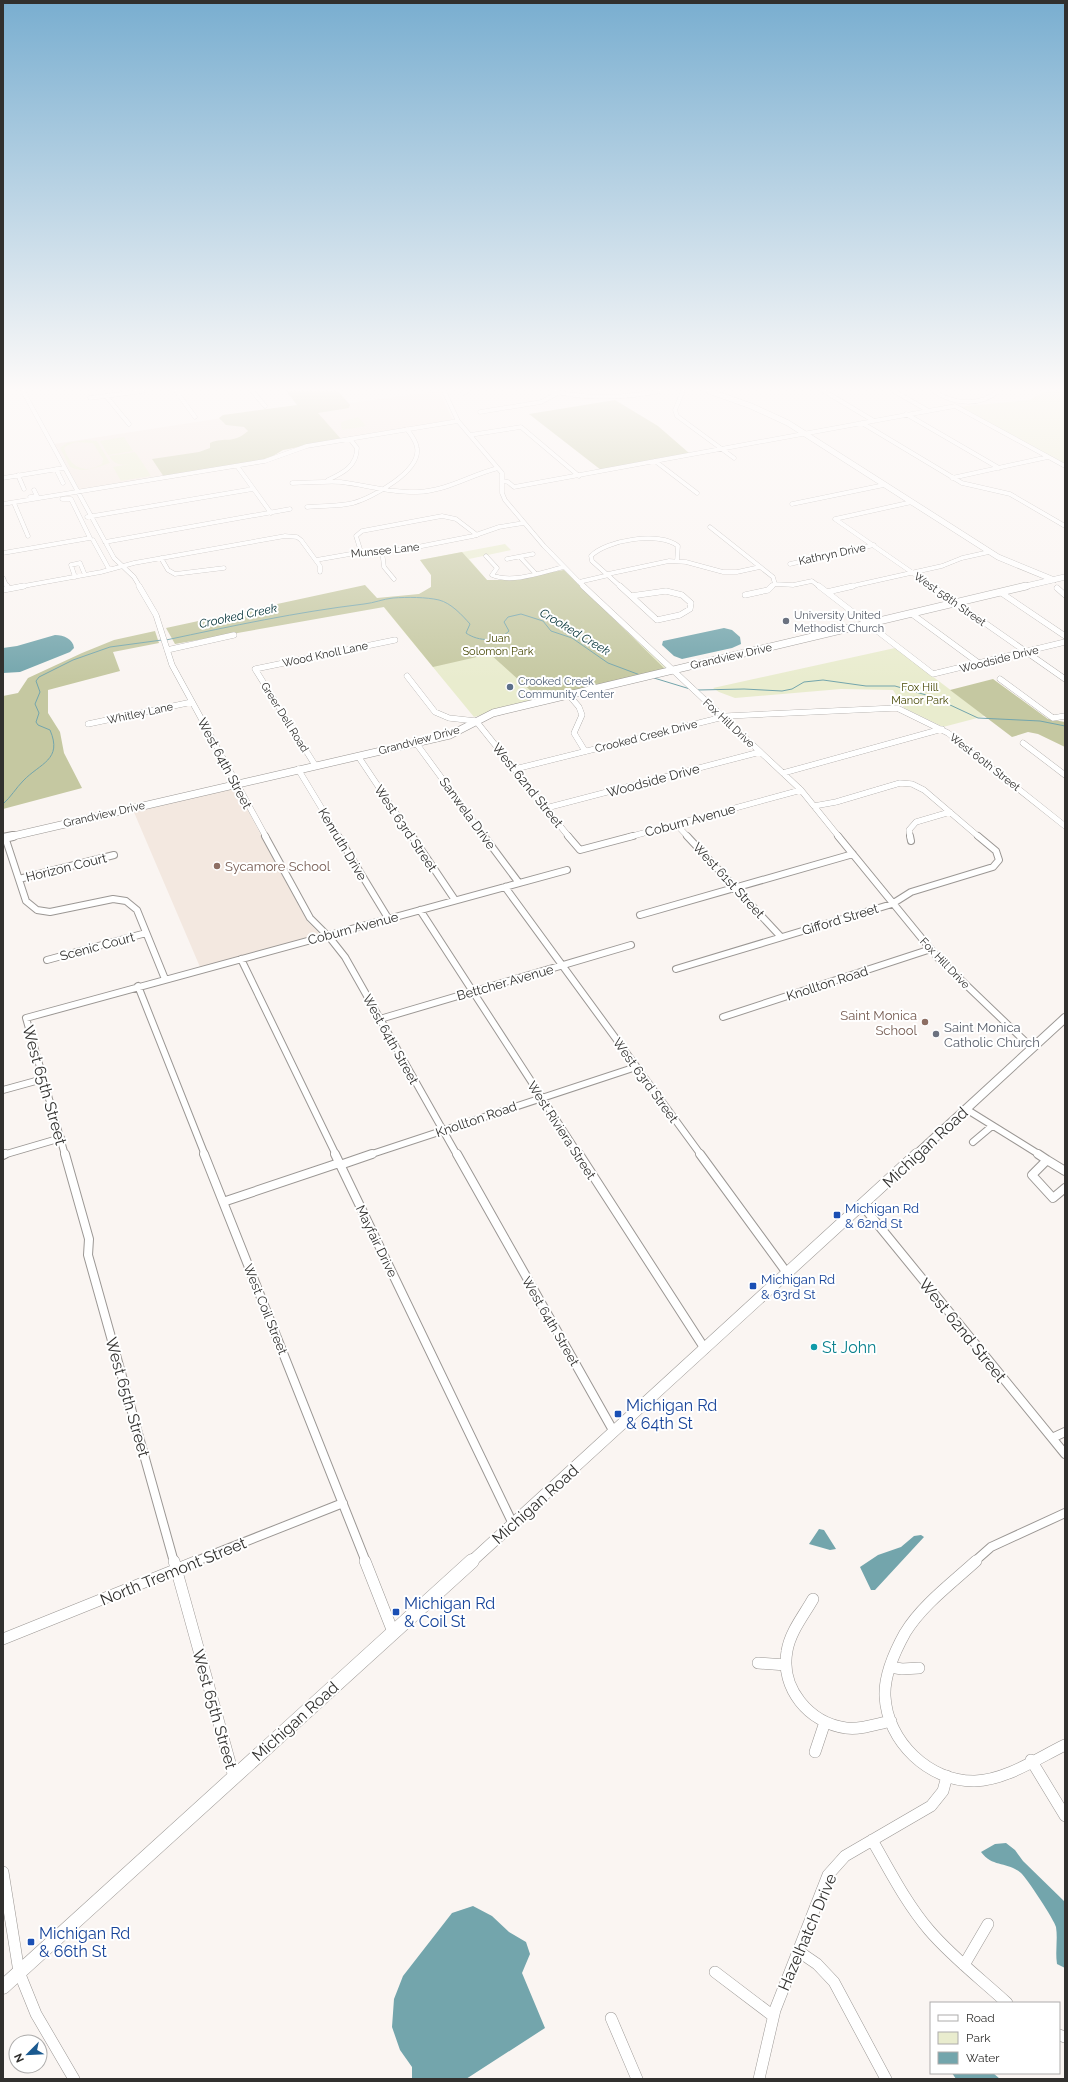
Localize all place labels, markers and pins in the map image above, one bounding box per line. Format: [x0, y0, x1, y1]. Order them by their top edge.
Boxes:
place label: University United Methodist Church [794, 609, 884, 635]
marker: University United Methodist Church [781, 616, 791, 626]
place label: Crooked Creek Community Center [518, 675, 614, 701]
marker: Crooked Creek Community Center [505, 682, 515, 692]
place label: Sycamore School [225, 859, 331, 874]
marker: Sycamore School [212, 861, 222, 871]
place label: Saint Monica School [840, 1008, 917, 1038]
marker: Saint Monica School [920, 1017, 930, 1027]
place label: Saint Monica Catholic Church [944, 1020, 1040, 1050]
marker: Saint Monica Catholic Church [931, 1029, 941, 1039]
place label: Michigan Rd & 62nd St [845, 1201, 919, 1231]
marker: Michigan Rd & 62nd St [832, 1210, 842, 1220]
place label: Michigan Rd & 63rd St [761, 1272, 835, 1302]
marker: Michigan Rd & 63rd St [748, 1281, 758, 1291]
place label: St John [822, 1338, 876, 1357]
marker: St John [809, 1342, 819, 1352]
place label: Michigan Rd & 64th St [626, 1396, 717, 1433]
marker: Michigan Rd & 64th St [613, 1409, 623, 1419]
place label: Michigan Rd & Coil St [404, 1594, 495, 1631]
marker: Michigan Rd & Coil St [391, 1607, 401, 1617]
place label: Michigan Rd & 66th St [39, 1924, 130, 1961]
marker: Michigan Rd & 66th St [26, 1937, 36, 1947]

